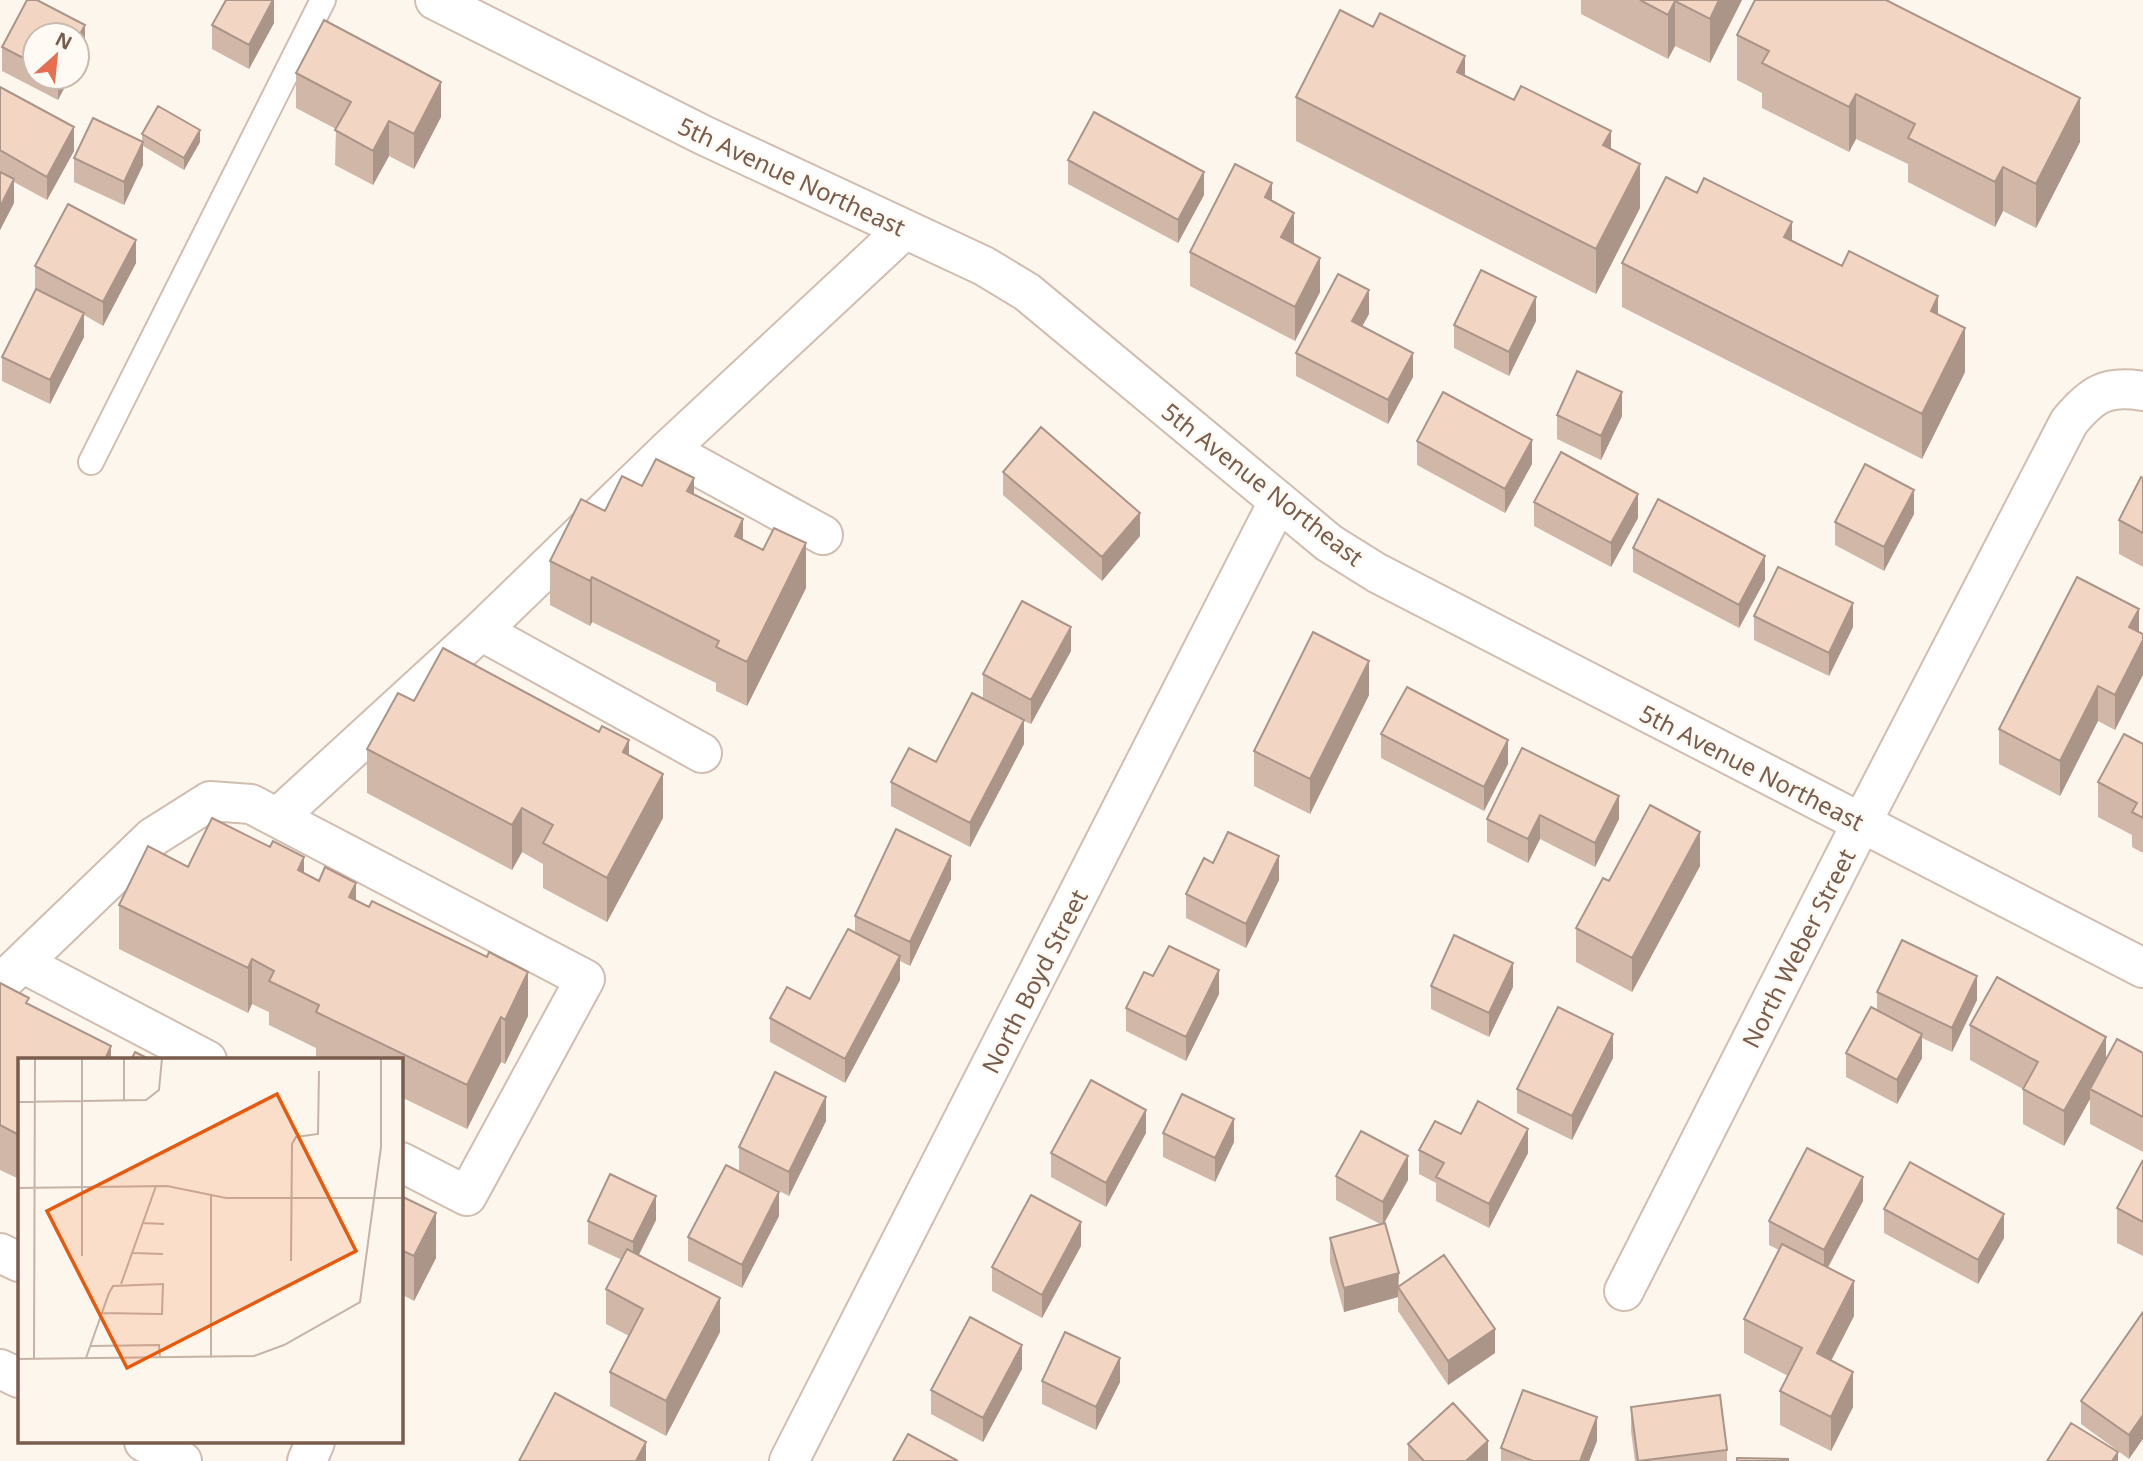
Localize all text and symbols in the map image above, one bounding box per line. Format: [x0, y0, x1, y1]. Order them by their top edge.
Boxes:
north arrow [21, 21, 91, 91]
text: N [51, 26, 77, 56]
street label: 5th Avenue Northeast [673, 109, 911, 243]
street label: 5th Avenue Northeast [1155, 395, 1371, 573]
street label: 5th Avenue Northeast [1634, 696, 1870, 838]
street label: North Weber Street [1734, 843, 1863, 1053]
street label: North Boyd Street [973, 883, 1095, 1079]
inset map [18, 1058, 402, 1444]

